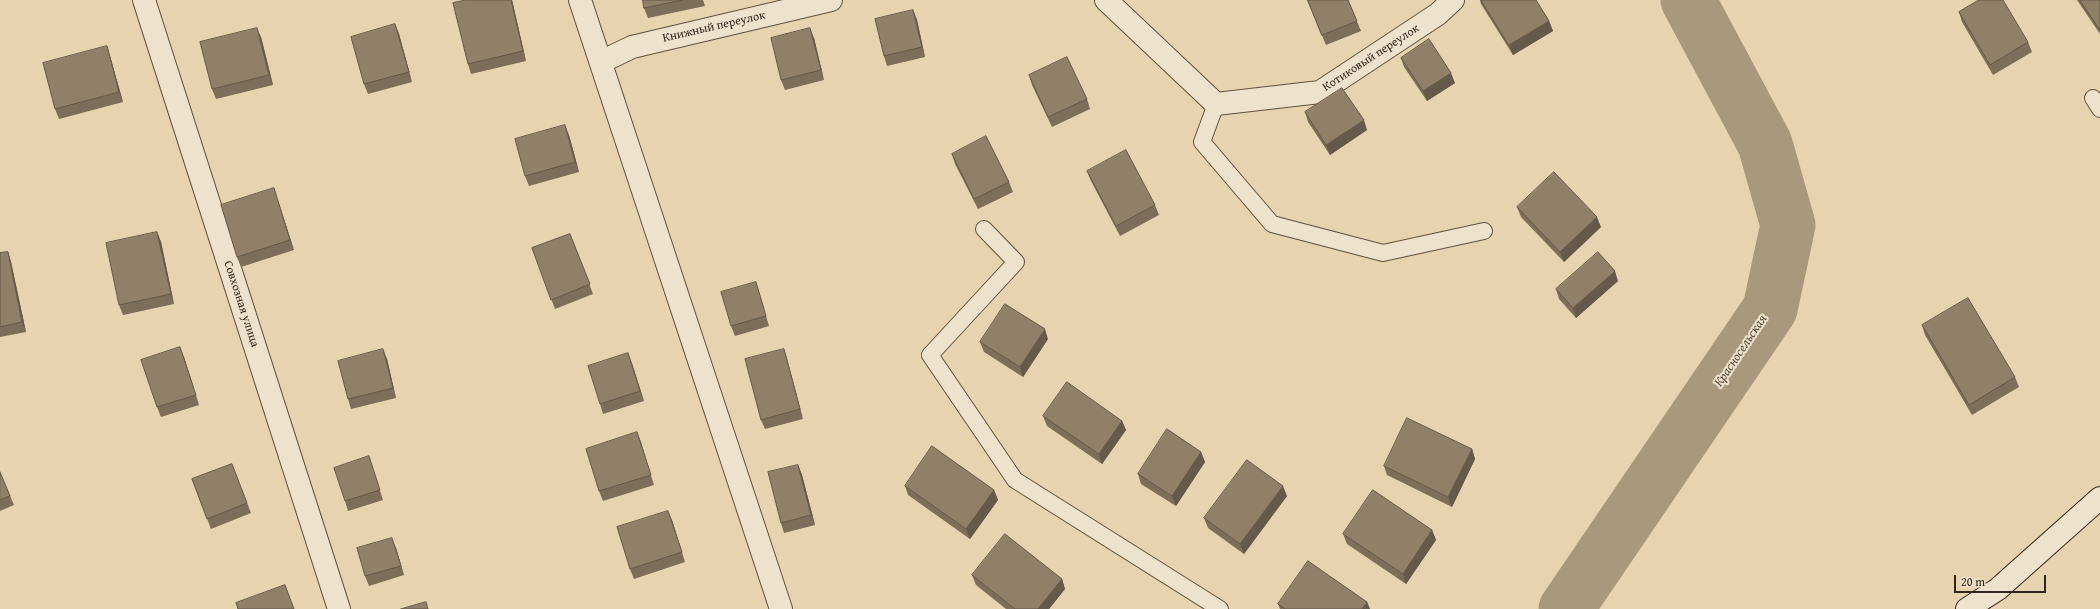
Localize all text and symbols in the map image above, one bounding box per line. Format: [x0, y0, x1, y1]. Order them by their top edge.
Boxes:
street label: Книжный переулок [661, 8, 767, 46]
street label: Котиковый переулок [1320, 21, 1422, 95]
street label: Совхозная улица [220, 259, 262, 349]
water label: Красносельская [1711, 312, 1771, 390]
scale bar [1956, 567, 2048, 593]
text: 20 m [1961, 573, 1985, 590]

